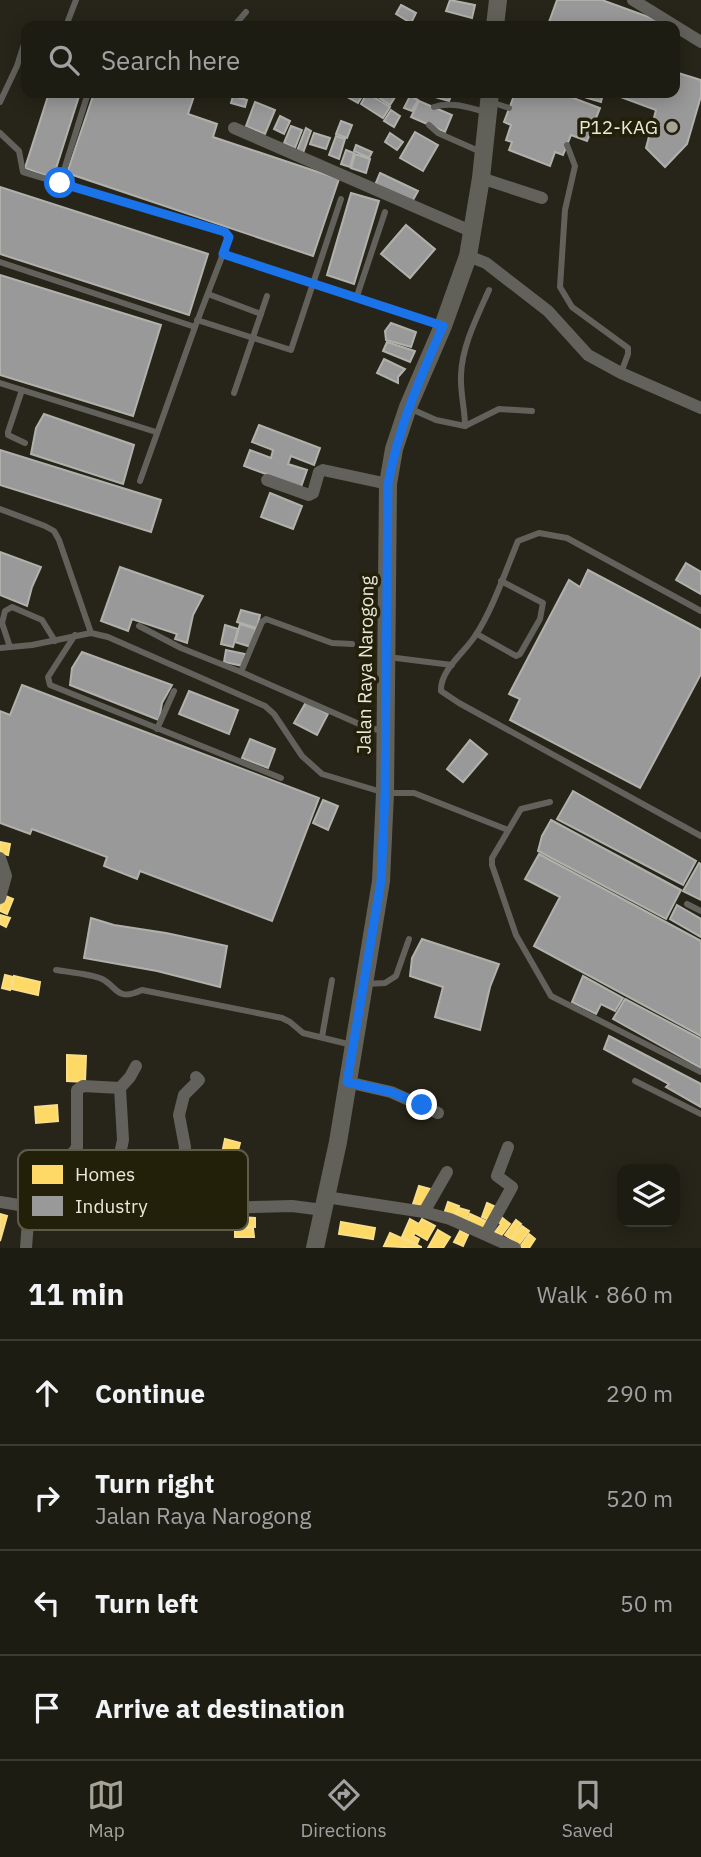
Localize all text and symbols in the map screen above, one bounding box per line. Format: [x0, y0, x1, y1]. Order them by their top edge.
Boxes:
search box [21, 21, 680, 98]
icon: search [45, 41, 83, 79]
text: Search here [101, 43, 240, 77]
place label: P12-KAG [579, 115, 658, 139]
marker: P12-KAG [664, 119, 680, 135]
route start [44, 167, 75, 198]
street label: Jalan Raya Narogong [351, 575, 379, 755]
route end [406, 1089, 437, 1120]
legend [18, 1150, 248, 1230]
text: Homes [75, 1162, 135, 1186]
map controls [617, 1164, 680, 1227]
button: layers [617, 1164, 680, 1227]
text: Industry [75, 1194, 148, 1218]
text: 11 min [28, 1274, 124, 1313]
text: Walk · 860 m [537, 1279, 673, 1309]
icon: ahead [28, 1374, 66, 1412]
text: Continue [95, 1376, 205, 1410]
text: 290 m [606, 1378, 673, 1408]
text: Turn right [95, 1466, 214, 1500]
icon: right [28, 1479, 66, 1517]
text: 520 m [606, 1483, 673, 1513]
text: Jalan Raya Narogong [95, 1500, 311, 1530]
icon: left [28, 1584, 66, 1622]
text: Turn left [95, 1586, 198, 1620]
text: 50 m [620, 1588, 673, 1618]
icon: arrive [28, 1689, 66, 1727]
text: Arrive at destination [95, 1691, 345, 1725]
tab: Map [87, 1776, 125, 1842]
tab: Directions [300, 1776, 387, 1842]
tab: Saved [562, 1776, 614, 1842]

